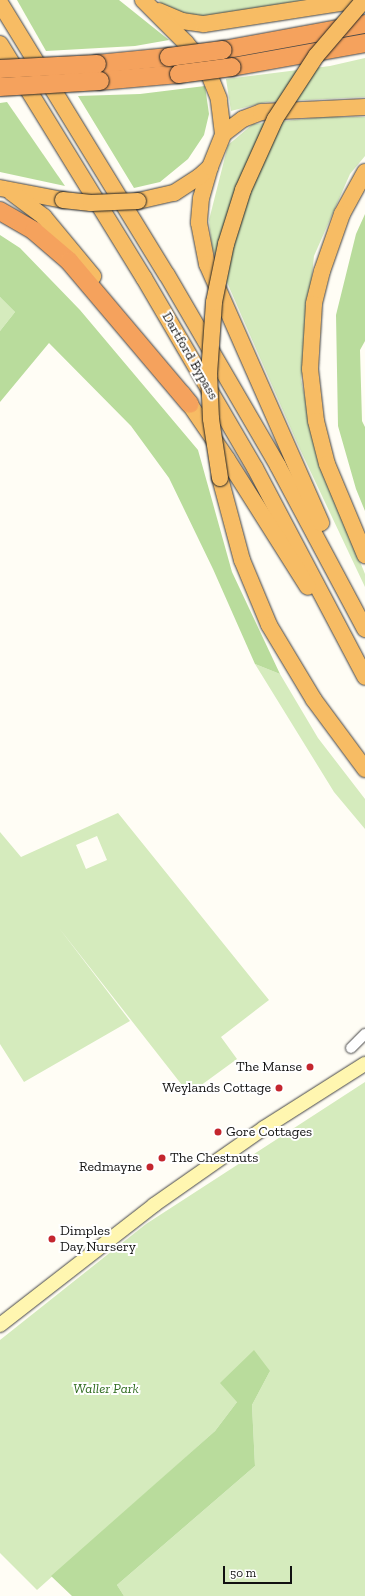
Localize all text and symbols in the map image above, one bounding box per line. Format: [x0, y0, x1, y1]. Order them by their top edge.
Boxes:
street label: Dartford Bypass [158, 309, 222, 403]
place label: The Manse [236, 1059, 302, 1075]
marker: The Manse [305, 1062, 315, 1072]
place label: Weylands Cottage [162, 1080, 271, 1096]
marker: Weylands Cottage [274, 1083, 284, 1093]
place label: Gore Cottages [226, 1124, 312, 1140]
marker: Gore Cottages [213, 1127, 223, 1137]
place label: The Chestnuts [170, 1150, 258, 1166]
marker: The Chestnuts [157, 1153, 167, 1163]
place label: Redmayne [79, 1159, 142, 1175]
marker: Redmayne [145, 1162, 155, 1172]
place label: Dimples Day Nursery [60, 1223, 136, 1256]
marker: Dimples Day Nursery [47, 1234, 57, 1244]
park label: Waller Park [73, 1381, 139, 1397]
scale bar [225, 1558, 294, 1584]
text: 50 m [230, 1566, 256, 1580]

